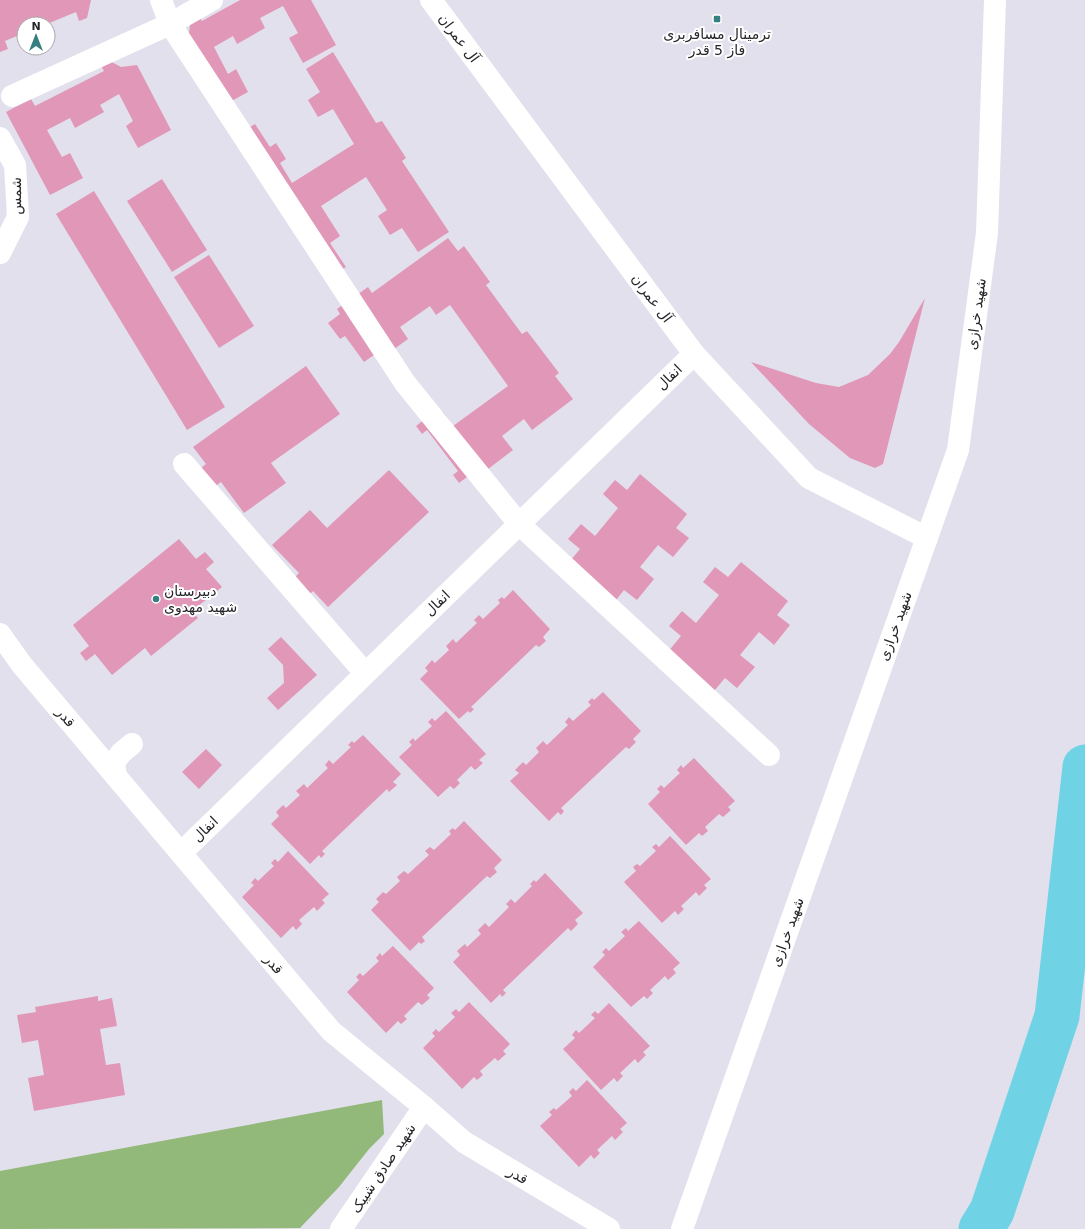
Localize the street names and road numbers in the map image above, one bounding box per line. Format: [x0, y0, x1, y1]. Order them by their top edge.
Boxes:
street label: آل عمران [435, 10, 483, 67]
street label: شمس [8, 177, 25, 215]
street label: آل عمران [628, 270, 676, 327]
street label: شهید خرازی [963, 277, 990, 351]
street label: انفال [653, 361, 685, 393]
street label: انفال [421, 587, 453, 619]
street label: شهید خرازی [875, 589, 916, 663]
street label: قدر [52, 703, 79, 731]
street label: انفال [189, 813, 221, 845]
street label: شهید خرازی [767, 895, 808, 969]
street label: قدر [260, 950, 287, 978]
street label: شهید صادق شیبک [347, 1120, 420, 1216]
street label: قدر [504, 1162, 531, 1188]

